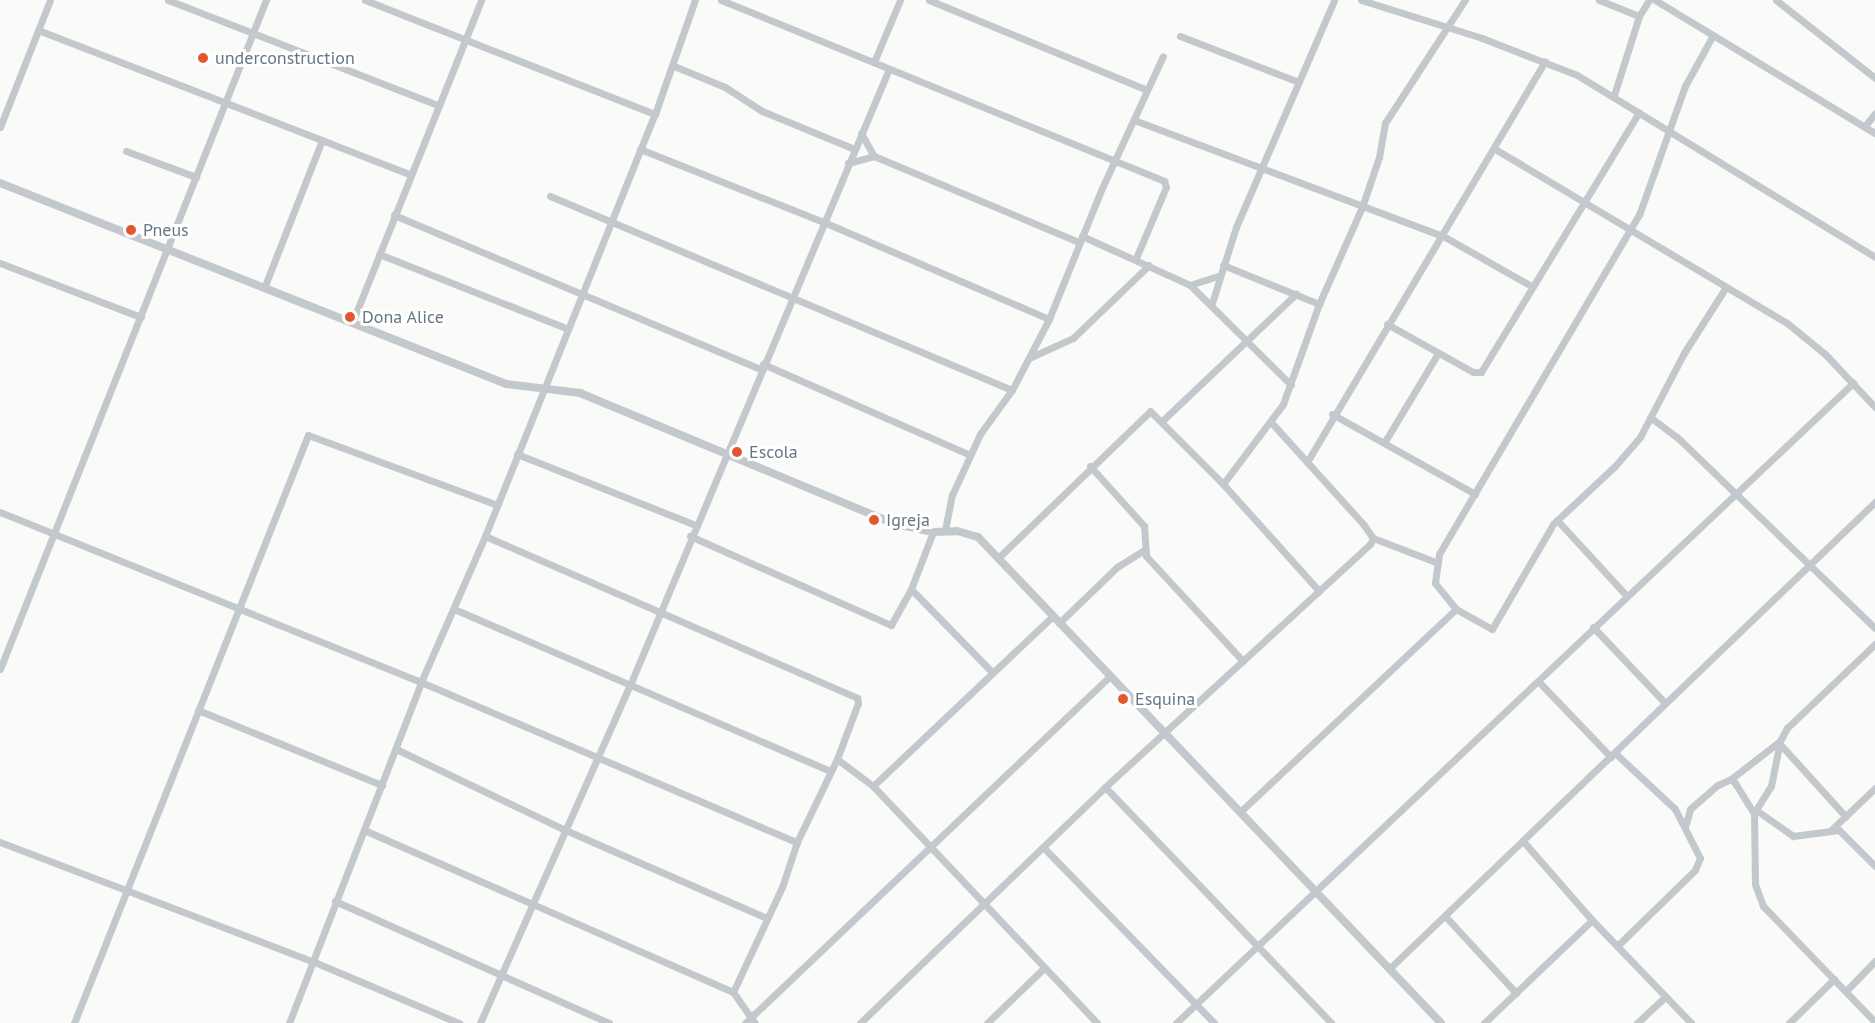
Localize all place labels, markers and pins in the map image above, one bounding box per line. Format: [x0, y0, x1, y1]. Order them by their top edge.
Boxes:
place label: underconstruction [215, 47, 355, 69]
marker: underconstruction [196, 51, 210, 65]
place label: Pneus [143, 219, 189, 241]
marker: Pneus [124, 223, 138, 237]
place label: Dona Alice [362, 306, 444, 328]
marker: Dona Alice [343, 310, 357, 324]
place label: Escola [749, 441, 798, 463]
marker: Escola [730, 445, 744, 459]
place label: Igreja [886, 509, 930, 531]
marker: Igreja [867, 513, 881, 527]
place label: Esquina [1135, 688, 1195, 710]
marker: Esquina [1116, 692, 1130, 706]

